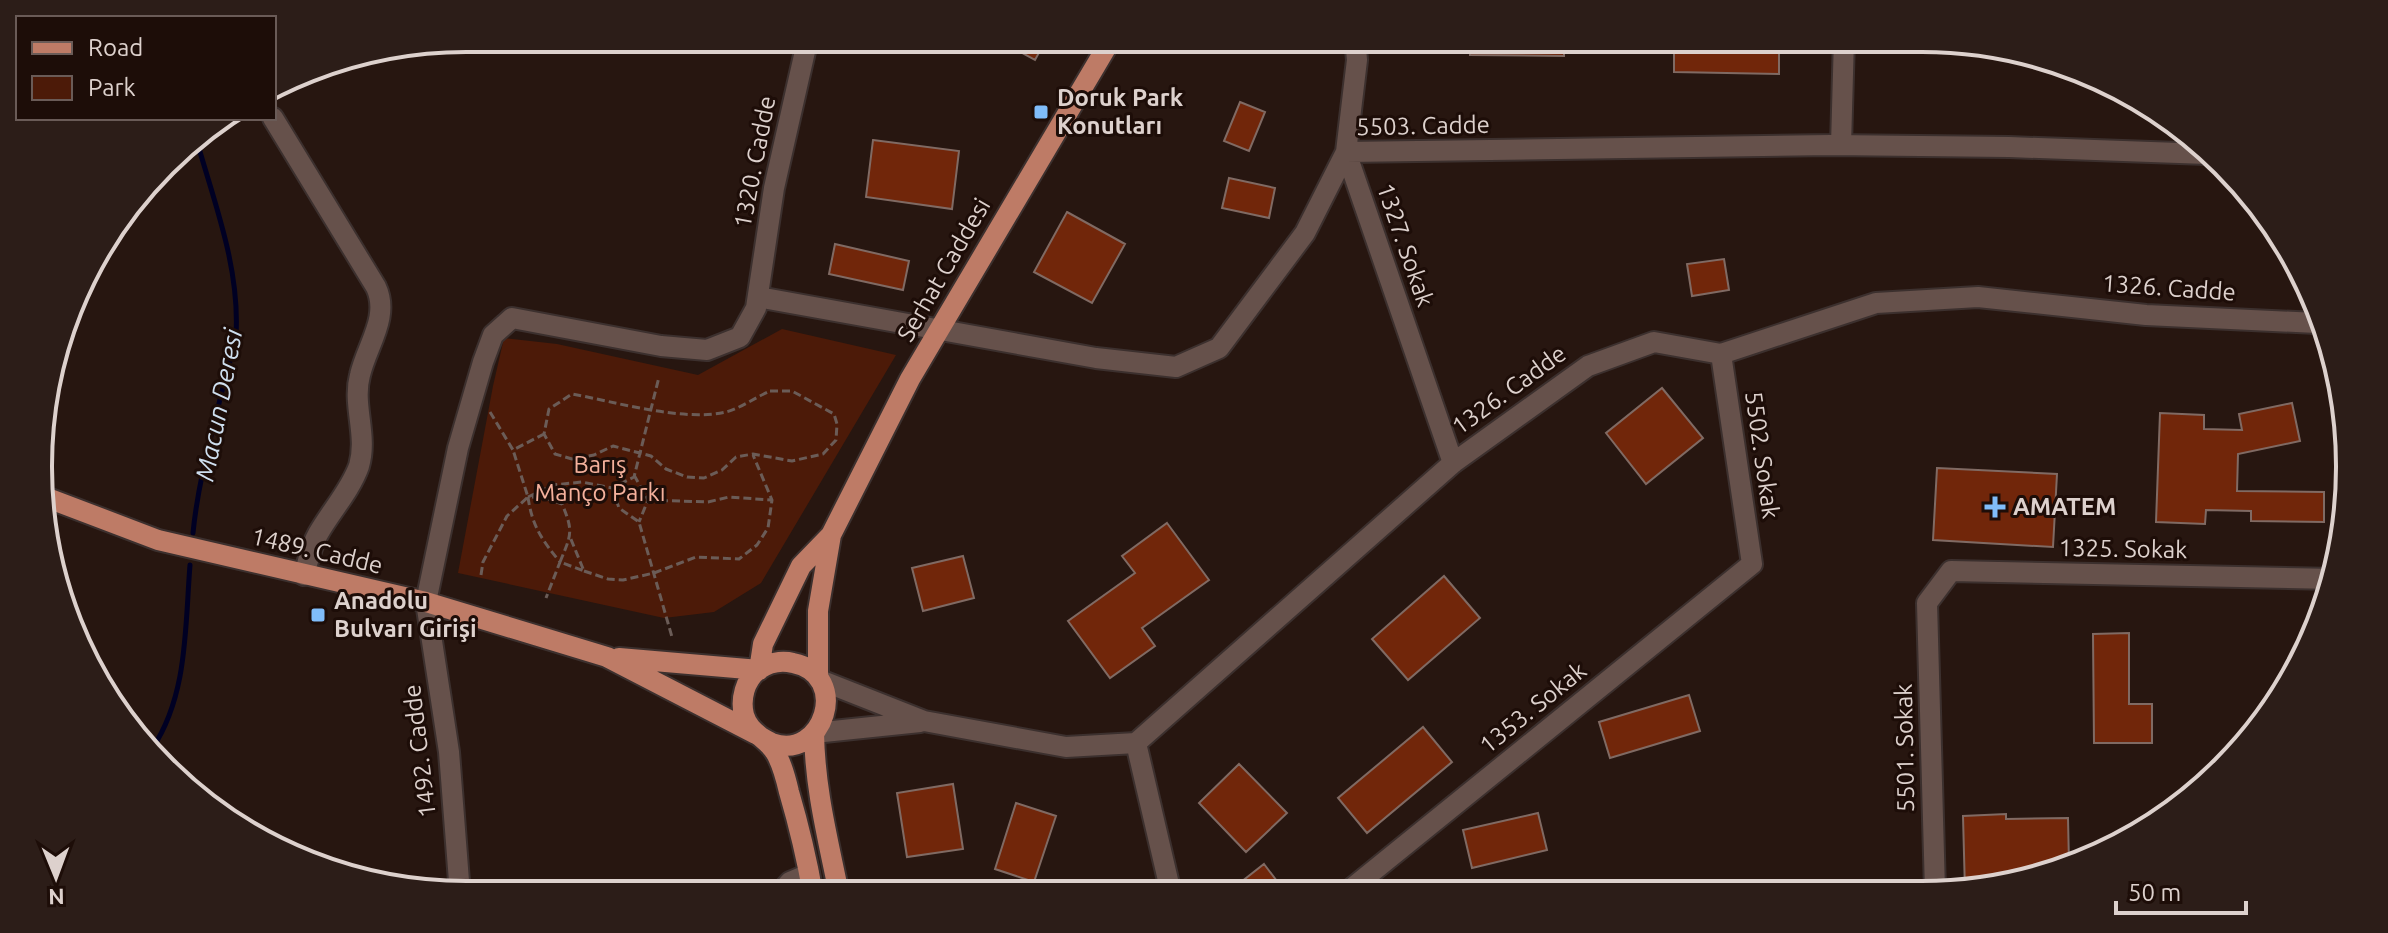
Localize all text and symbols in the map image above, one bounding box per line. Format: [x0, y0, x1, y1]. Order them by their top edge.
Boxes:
legend [16, 16, 276, 120]
text: Road [88, 34, 143, 61]
text: Park [88, 74, 136, 101]
place label: Doruk Park Konutları [1057, 84, 1184, 139]
street label: 1320. Cadde [728, 94, 781, 230]
marker: Doruk Park Konutları [1032, 103, 1050, 121]
street label: 5503. Cadde [1356, 111, 1490, 140]
street label: 1327. Sokak [1372, 180, 1439, 310]
street label: Serhat Caddesi [892, 193, 995, 346]
street label: 1326. Cadde [2101, 269, 2237, 306]
water label: Macun Deresi [190, 325, 248, 484]
street label: 1326. Cadde [1447, 339, 1571, 440]
street label: 5502. Sokak [1740, 389, 1785, 521]
park label: Barış Manço Parkı [534, 451, 666, 506]
place label: AMATEM [2013, 493, 2116, 520]
marker: AMATEM [1984, 496, 2006, 518]
street label: 1489. Cadde [249, 522, 385, 579]
street label: 1325. Sokak [2058, 534, 2188, 563]
place label: Anadolu Bulvarı Girişi [334, 587, 477, 642]
marker: Anadolu Bulvarı Girişi [309, 606, 327, 624]
street label: 1353. Sokak [1474, 657, 1591, 759]
street label: 1492. Cadde [398, 683, 441, 819]
street label: 5501. Sokak [1890, 683, 1919, 813]
north arrow [16, 837, 96, 917]
scale bar [2116, 865, 2246, 915]
text: 50 m [2128, 879, 2181, 906]
text: N [48, 885, 65, 910]

